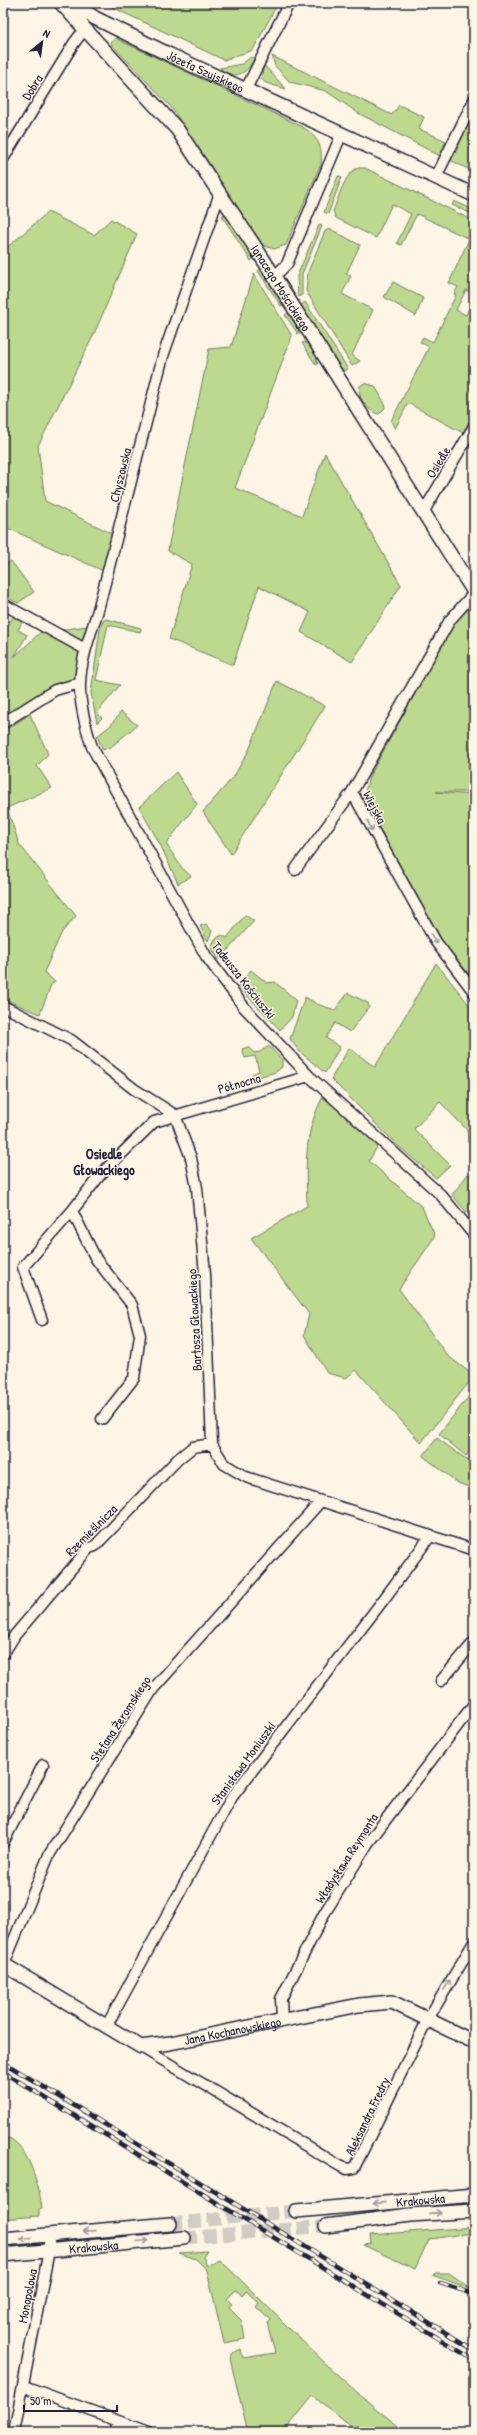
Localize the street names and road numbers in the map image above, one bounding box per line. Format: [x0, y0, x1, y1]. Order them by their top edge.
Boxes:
street label: Józefa Szujskiego [164, 46, 247, 97]
street label: Dobra [17, 71, 47, 103]
street label: Ignacego Mościckiego [247, 241, 315, 335]
street label: Osiedle [422, 443, 454, 481]
street label: Chyszowska [105, 446, 135, 504]
street label: Wiejska [359, 787, 391, 827]
street label: Tadeusza Kościuszki [208, 937, 280, 1023]
street label: Północna [216, 1068, 262, 1098]
street label: Bartosza Głowackiego [182, 1269, 206, 1371]
street label: Rzemieślnicza [61, 1500, 121, 1560]
street label: Stefana Żeromskiego [85, 1672, 155, 1766]
street label: Stanisława Moniuszki [207, 1718, 279, 1808]
street label: Władysława Reymonta [310, 1810, 382, 1906]
street label: Jana Kochanowskiego [182, 2012, 282, 2049]
street label: Aleksandra Fredry [340, 2073, 394, 2158]
street label: Krakowska [395, 2189, 446, 2211]
street label: Krakowska [68, 2235, 119, 2258]
street label: Monopolowa [13, 2267, 41, 2325]

